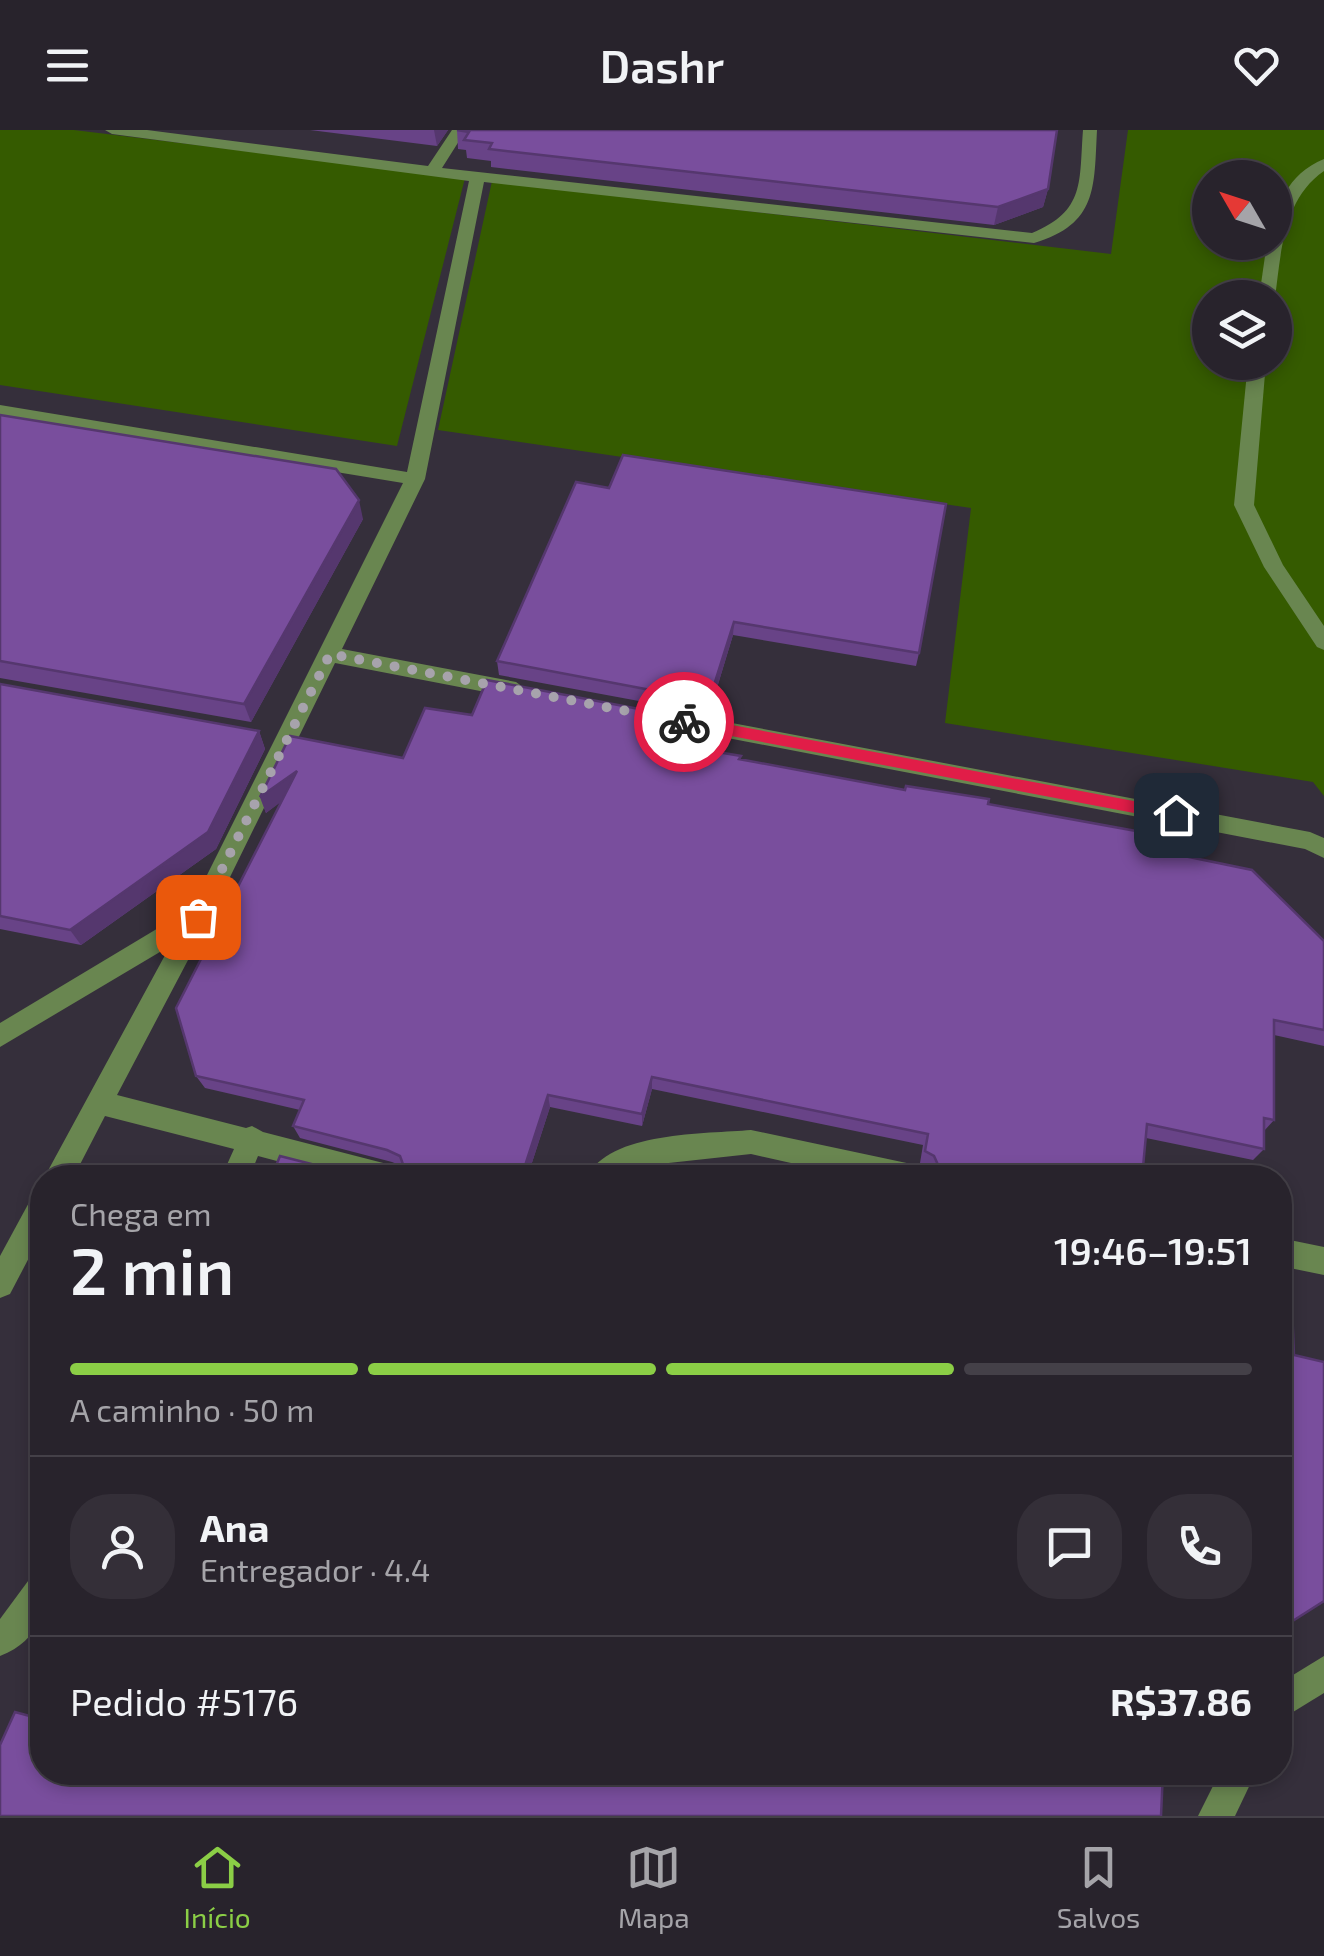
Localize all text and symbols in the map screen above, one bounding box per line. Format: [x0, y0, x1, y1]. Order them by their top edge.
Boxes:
icon: menu [40, 38, 95, 93]
text: Dashr [600, 38, 724, 92]
icon: heart [1229, 38, 1284, 93]
north arrow [1192, 160, 1292, 260]
map controls [1192, 160, 1292, 380]
button: layers [1192, 280, 1292, 380]
courier [634, 672, 734, 772]
icon: bike [657, 695, 712, 750]
pin [1134, 773, 1219, 858]
icon: home [1149, 788, 1204, 843]
pin [156, 875, 241, 960]
icon: bag [171, 890, 226, 945]
text: Chega em [70, 1194, 212, 1232]
text: 19:46–19:51 [1054, 1227, 1252, 1273]
text: 2 min [70, 1230, 234, 1308]
text: A caminho · 50 m [70, 1390, 314, 1428]
button: person [70, 1494, 175, 1599]
button: chat [1017, 1494, 1122, 1599]
button: phone [1147, 1494, 1252, 1599]
text: Ana [200, 1504, 269, 1550]
text: Entregador · 4.4 [200, 1550, 430, 1588]
text: Pedido #5176 [70, 1678, 298, 1724]
text: R$37.86 [1110, 1678, 1252, 1724]
tab: Início [184, 1840, 251, 1934]
tab: Mapa [618, 1840, 690, 1934]
tab: Salvos [1057, 1840, 1140, 1934]

